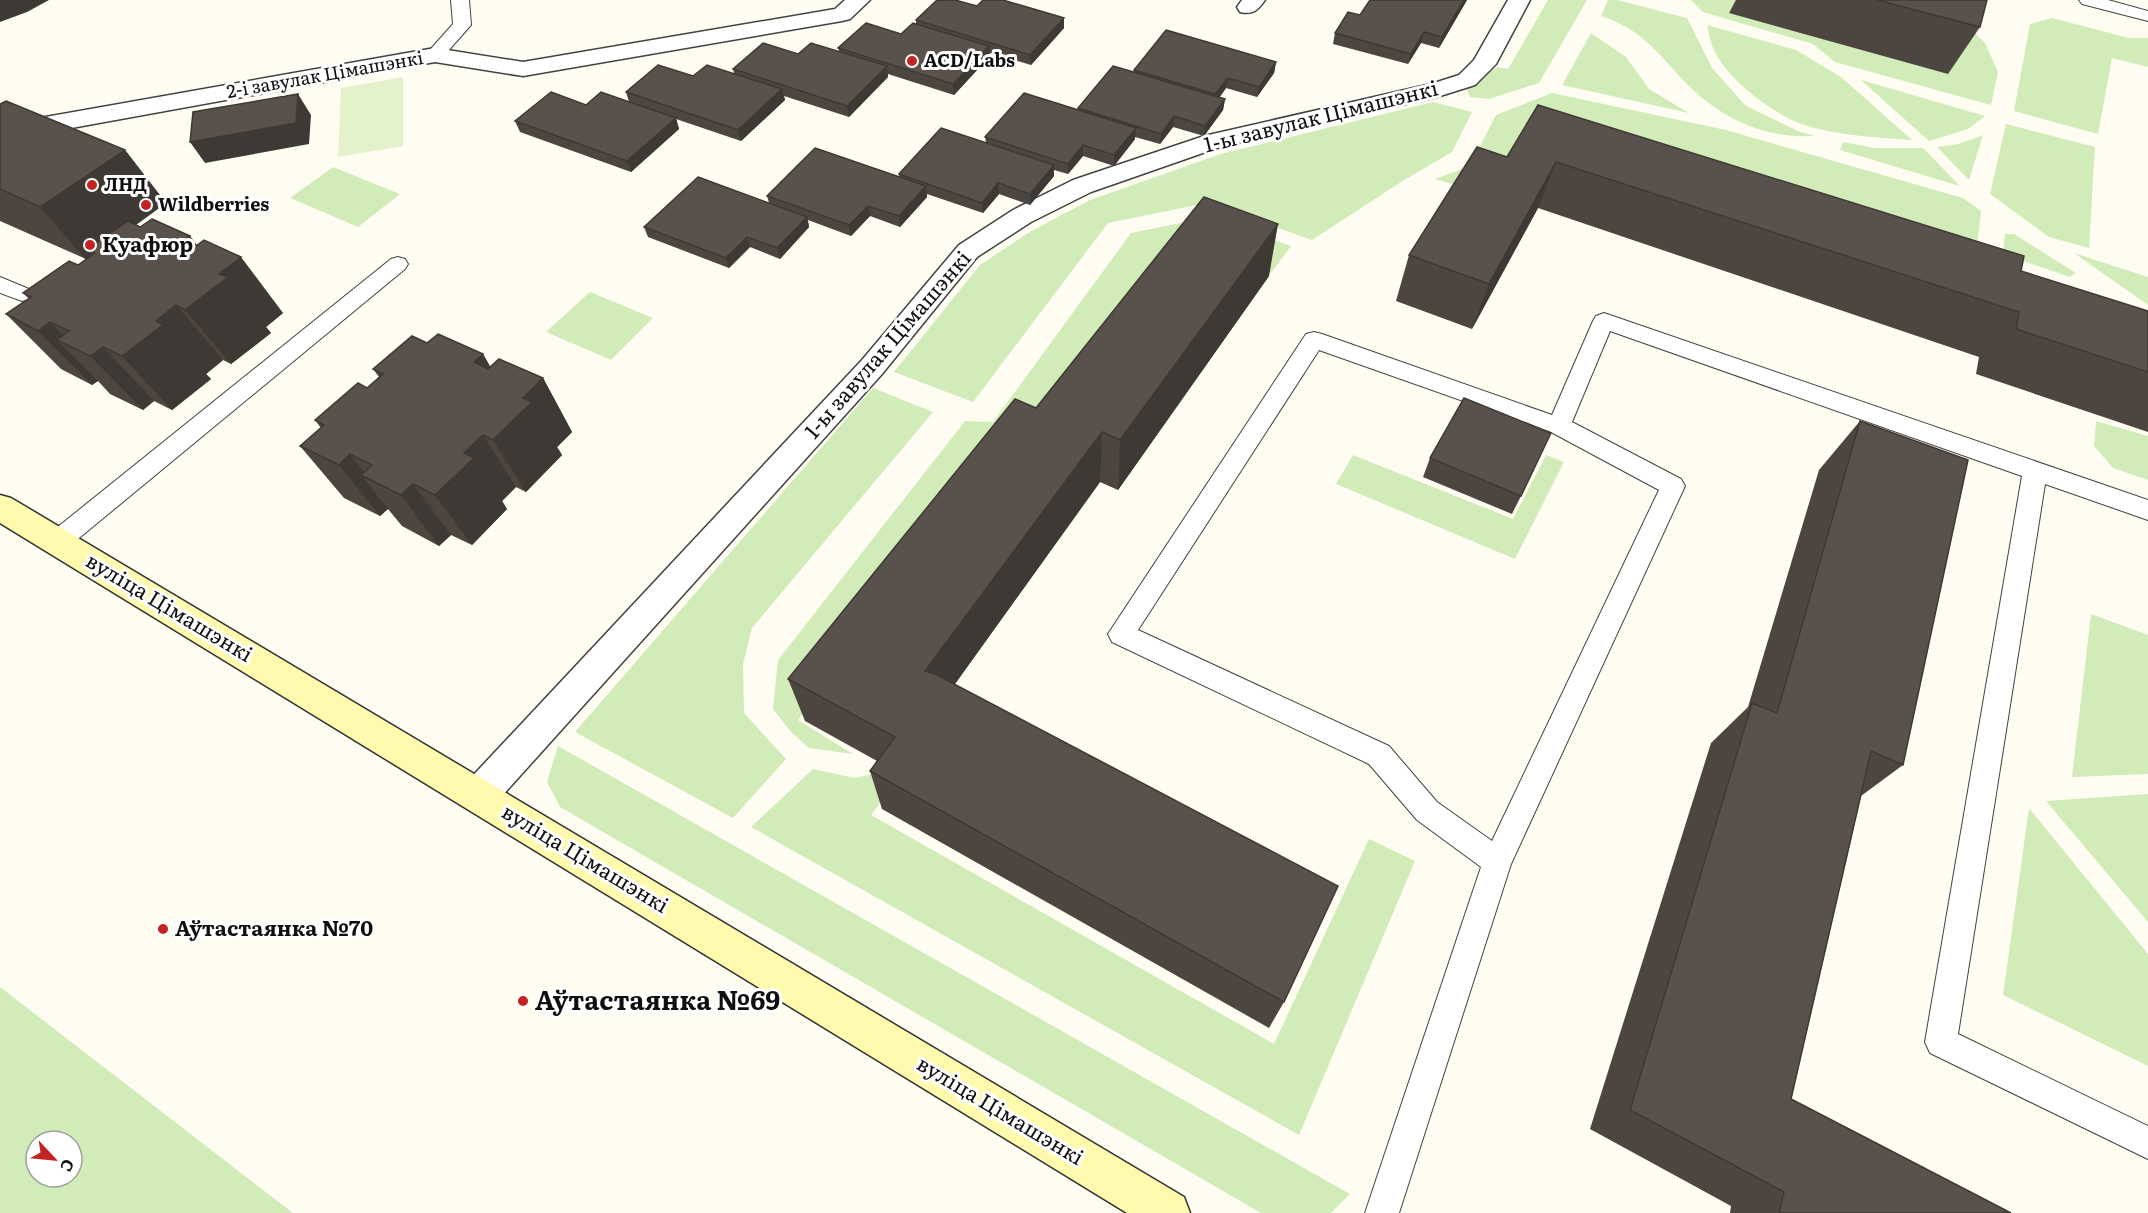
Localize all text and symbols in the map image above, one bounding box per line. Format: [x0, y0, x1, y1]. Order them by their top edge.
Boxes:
street label: 2-і завулак Цімашэнкі [224, 43, 425, 104]
place label: ACD/Labs [924, 46, 1015, 73]
marker: ACD/Labs [905, 54, 919, 68]
street label: 1-ы завулак Цімашэнкі [1200, 70, 1441, 159]
place label: ЛНД [104, 170, 147, 197]
marker: ЛНД [85, 178, 99, 192]
place label: Wildberries [158, 190, 269, 217]
marker: Wildberries [139, 198, 153, 212]
place label: Куафюр [102, 227, 193, 258]
marker: Куафюр [83, 238, 97, 252]
street label: 1-ы завулак Цімашэнкі [796, 243, 977, 444]
street label: вуліца Цімашэнкі [81, 544, 260, 668]
street label: вуліца Цімашэнкі [497, 795, 676, 919]
place label: Аўтастаянка №70 [175, 911, 373, 942]
marker: Аўтастаянка №70 [156, 922, 170, 936]
place label: Аўтастаянка №69 [535, 979, 780, 1018]
marker: Аўтастаянка №69 [516, 994, 530, 1008]
street label: вуліца Цімашэнкі [912, 1047, 1091, 1171]
north arrow [24, 1129, 84, 1189]
text: С [55, 1156, 82, 1176]

